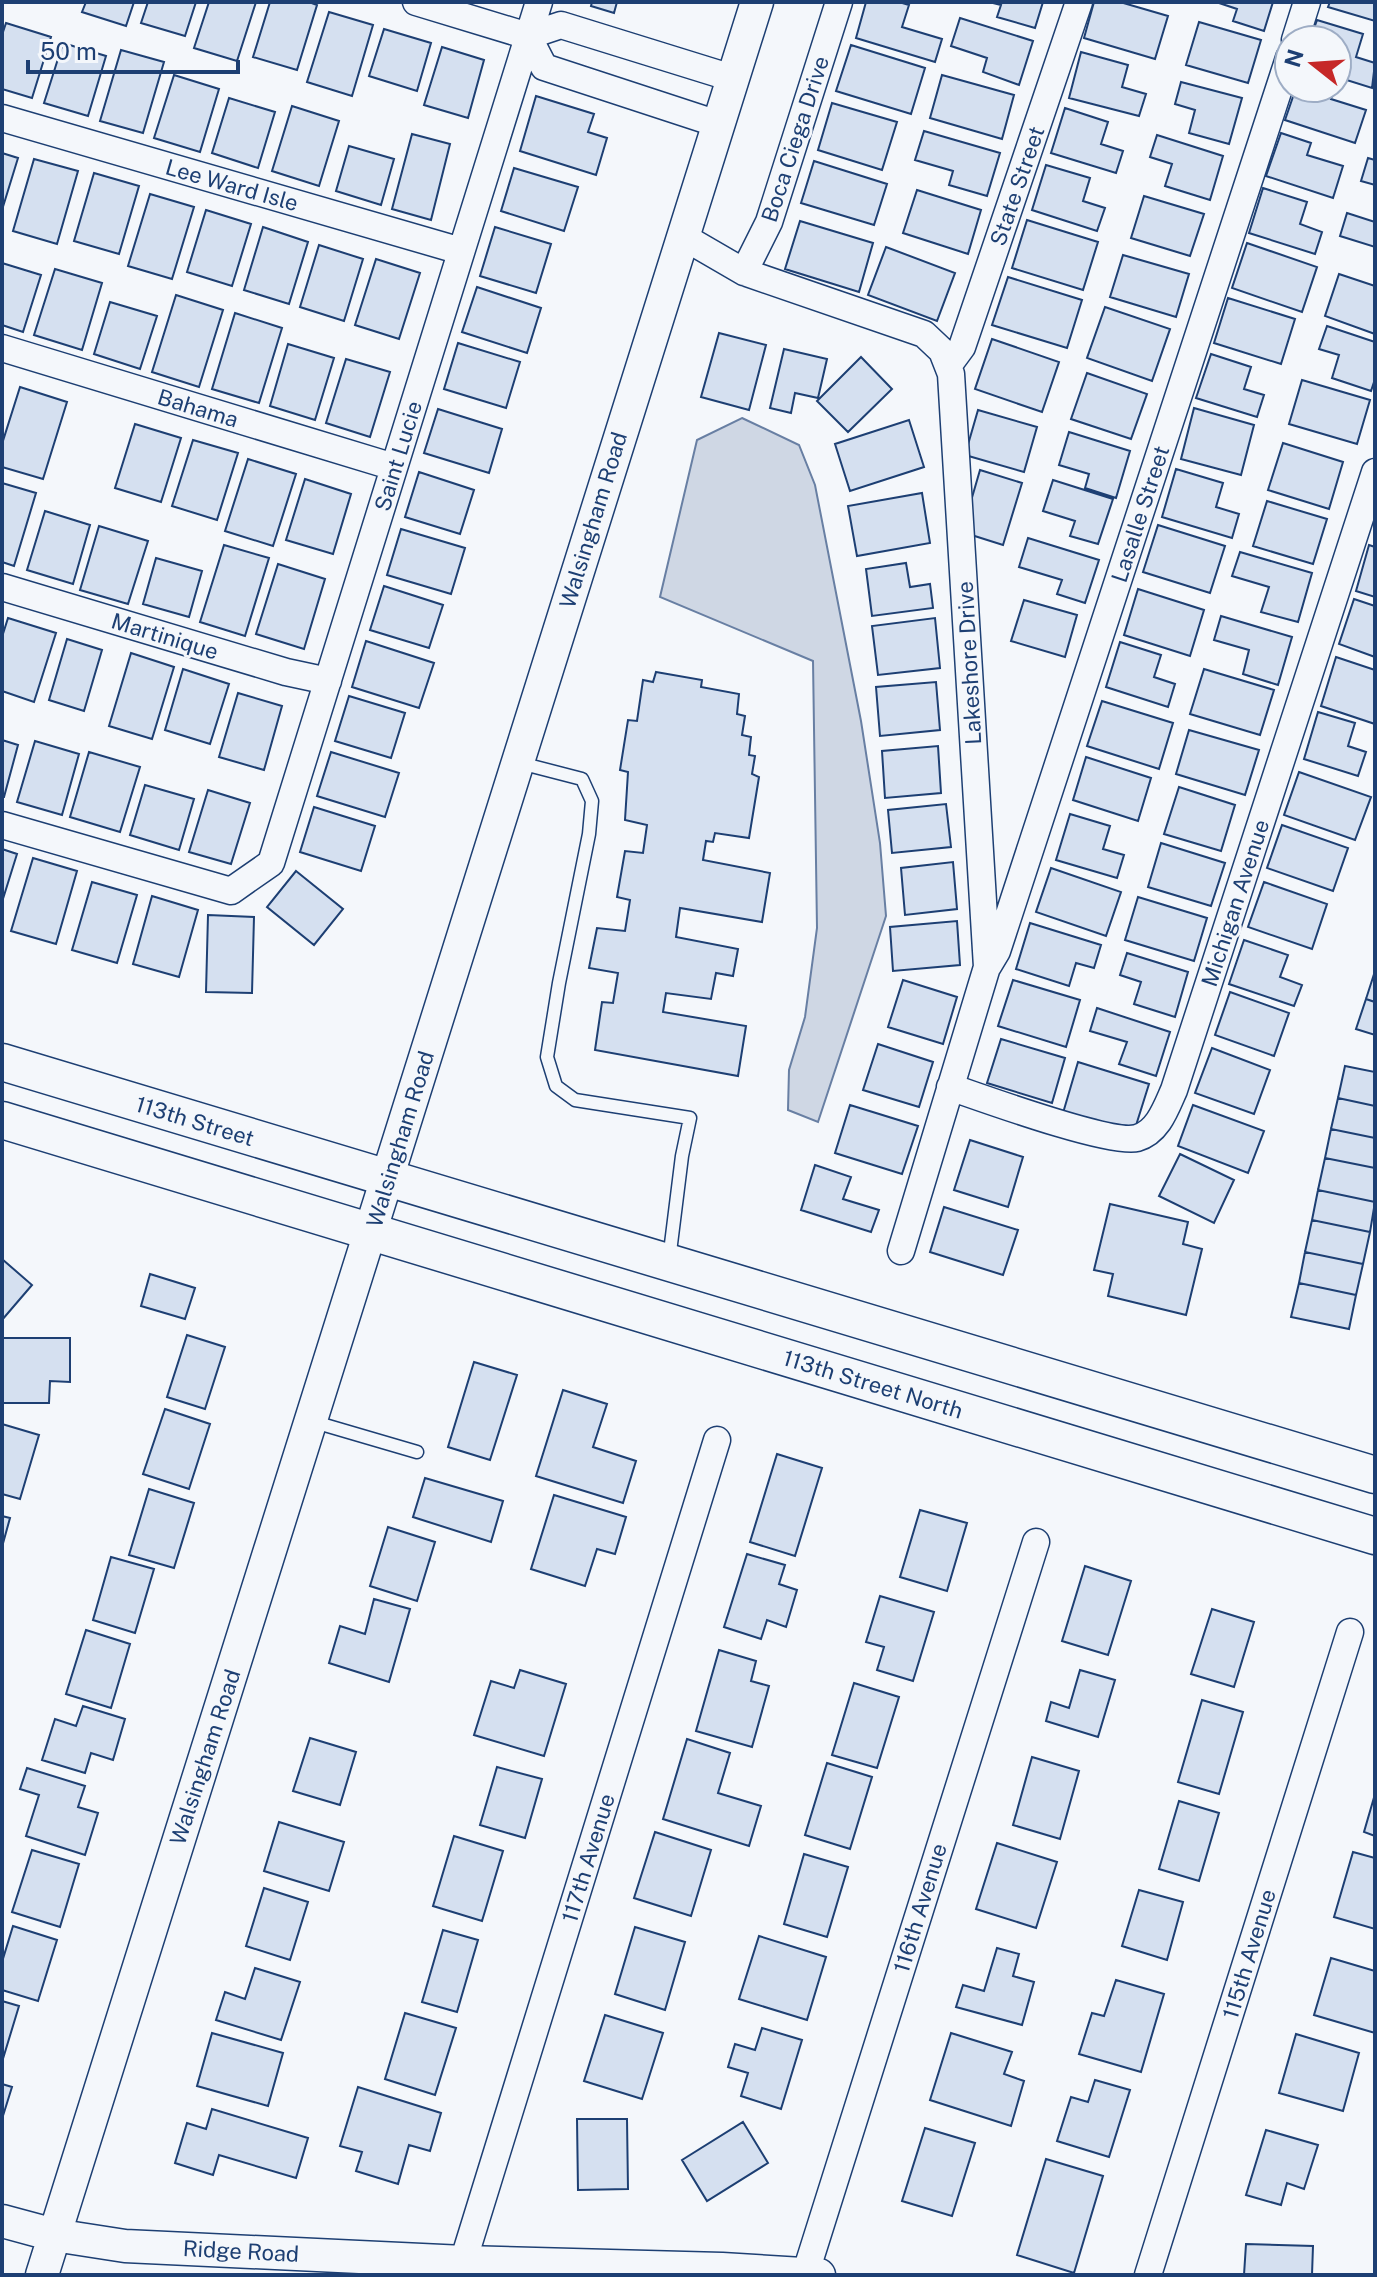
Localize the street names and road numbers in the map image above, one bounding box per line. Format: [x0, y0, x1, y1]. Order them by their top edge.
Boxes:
street label: Boca Ciega Drive [756, 53, 834, 225]
street label: State Street [984, 123, 1050, 249]
street label: Lee Ward Isle [163, 154, 301, 216]
street label: Bahama [155, 383, 241, 433]
street label: Saint Lucie [369, 398, 427, 514]
street label: Walsingham Road [554, 429, 632, 611]
street label: Lasalle Street [1106, 442, 1174, 586]
street label: Lakeshore Drive [952, 581, 986, 745]
street label: Martinique [108, 607, 222, 665]
street label: Michigan Avenue [1196, 816, 1274, 990]
street label: Walsingham Road [361, 1048, 439, 1230]
street label: 113th Street [133, 1091, 257, 1151]
street label: 113th Street North [780, 1344, 966, 1424]
street label: Walsingham Road [164, 1666, 246, 1848]
street label: 117th Avenue [556, 1790, 620, 1926]
street label: 116th Avenue [888, 1840, 952, 1976]
street label: 115th Avenue [1217, 1886, 1281, 2022]
street label: Ridge Road [182, 2235, 300, 2267]

